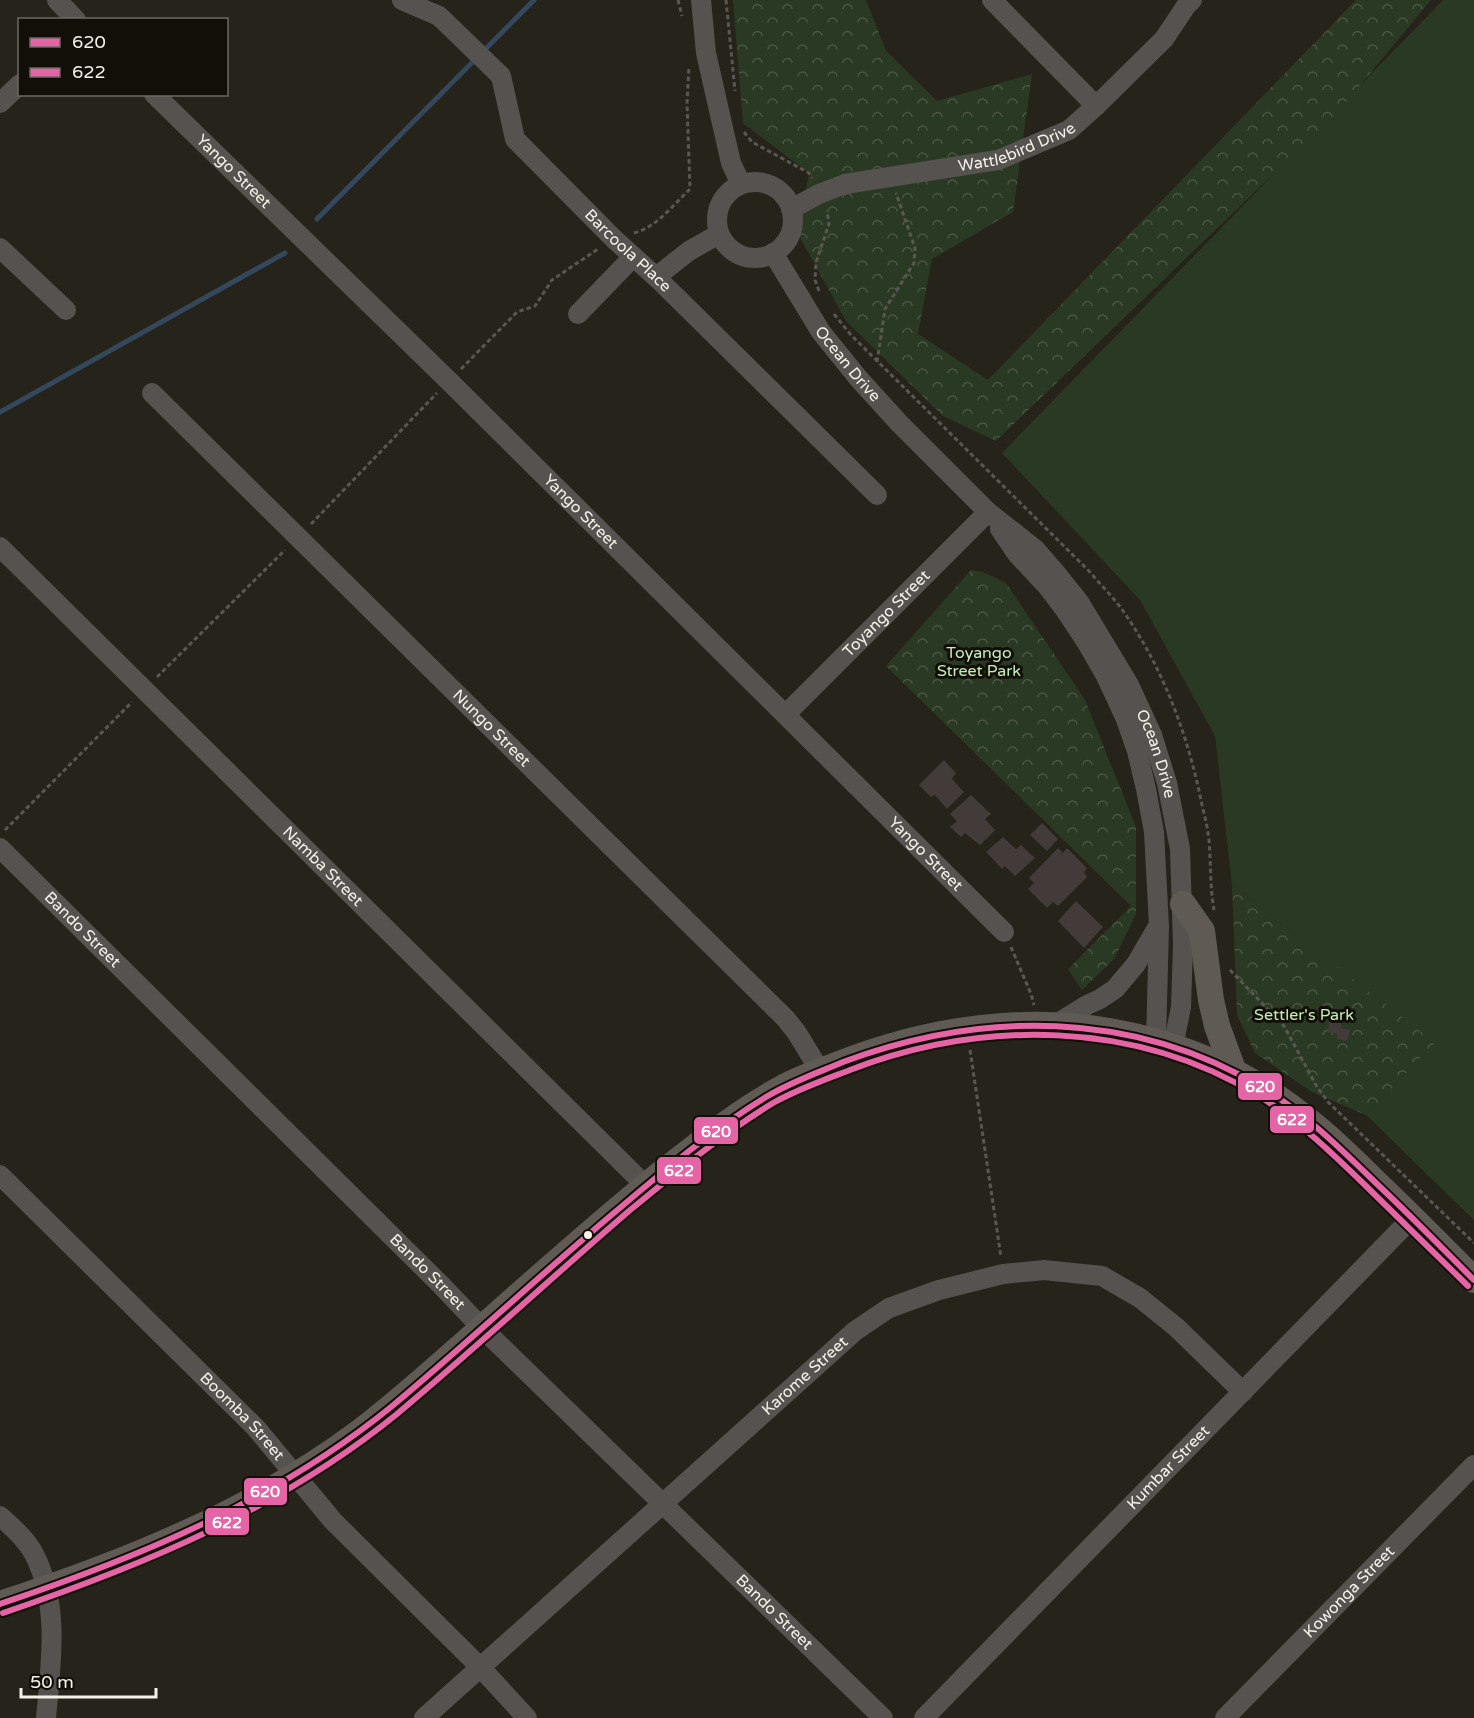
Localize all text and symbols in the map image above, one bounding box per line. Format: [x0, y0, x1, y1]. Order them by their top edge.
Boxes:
legend [18, 18, 228, 96]
text: 620 [72, 31, 106, 53]
text: 622 [72, 61, 106, 83]
street label: Wattlebird Drive [957, 118, 1080, 176]
street label: Yango Street [192, 130, 275, 213]
street label: Barcoola Place [580, 205, 676, 297]
street label: Ocean Drive [810, 322, 885, 406]
street label: Yango Street [539, 470, 622, 553]
street label: Toyango Street [839, 566, 934, 661]
park label: Toyango Street Park [937, 643, 1021, 681]
street label: Nungo Street [448, 685, 535, 771]
street label: Ocean Drive [1132, 706, 1180, 800]
street label: Yango Street [884, 813, 967, 895]
street label: Namba Street [278, 822, 367, 911]
street label: Bando Street [40, 887, 125, 972]
park label: Settler's Park [1254, 1005, 1354, 1025]
line badge: 620 [1237, 1072, 1283, 1101]
text: 620 [1245, 1077, 1275, 1097]
line badge: 622 [1269, 1105, 1315, 1134]
text: 622 [1277, 1110, 1307, 1130]
line badge: 620 [693, 1116, 739, 1145]
text: 620 [701, 1122, 731, 1142]
line badge: 622 [656, 1156, 702, 1185]
text: 622 [664, 1161, 694, 1181]
unlabelled marker [582, 1229, 594, 1241]
street label: Bando Street [385, 1230, 470, 1314]
street label: Karome Street [758, 1332, 852, 1420]
street label: Boomba Street [196, 1368, 289, 1465]
street label: Kumbar Street [1123, 1421, 1214, 1514]
line badge: 620 [243, 1477, 288, 1506]
text: 620 [250, 1482, 280, 1502]
line badge: 622 [204, 1507, 250, 1536]
text: 622 [212, 1513, 242, 1533]
street label: Kowonga Street [1299, 1542, 1399, 1642]
street label: Bando Street [732, 1570, 817, 1654]
scale bar [21, 1661, 156, 1699]
text: 50 m [30, 1671, 74, 1693]

